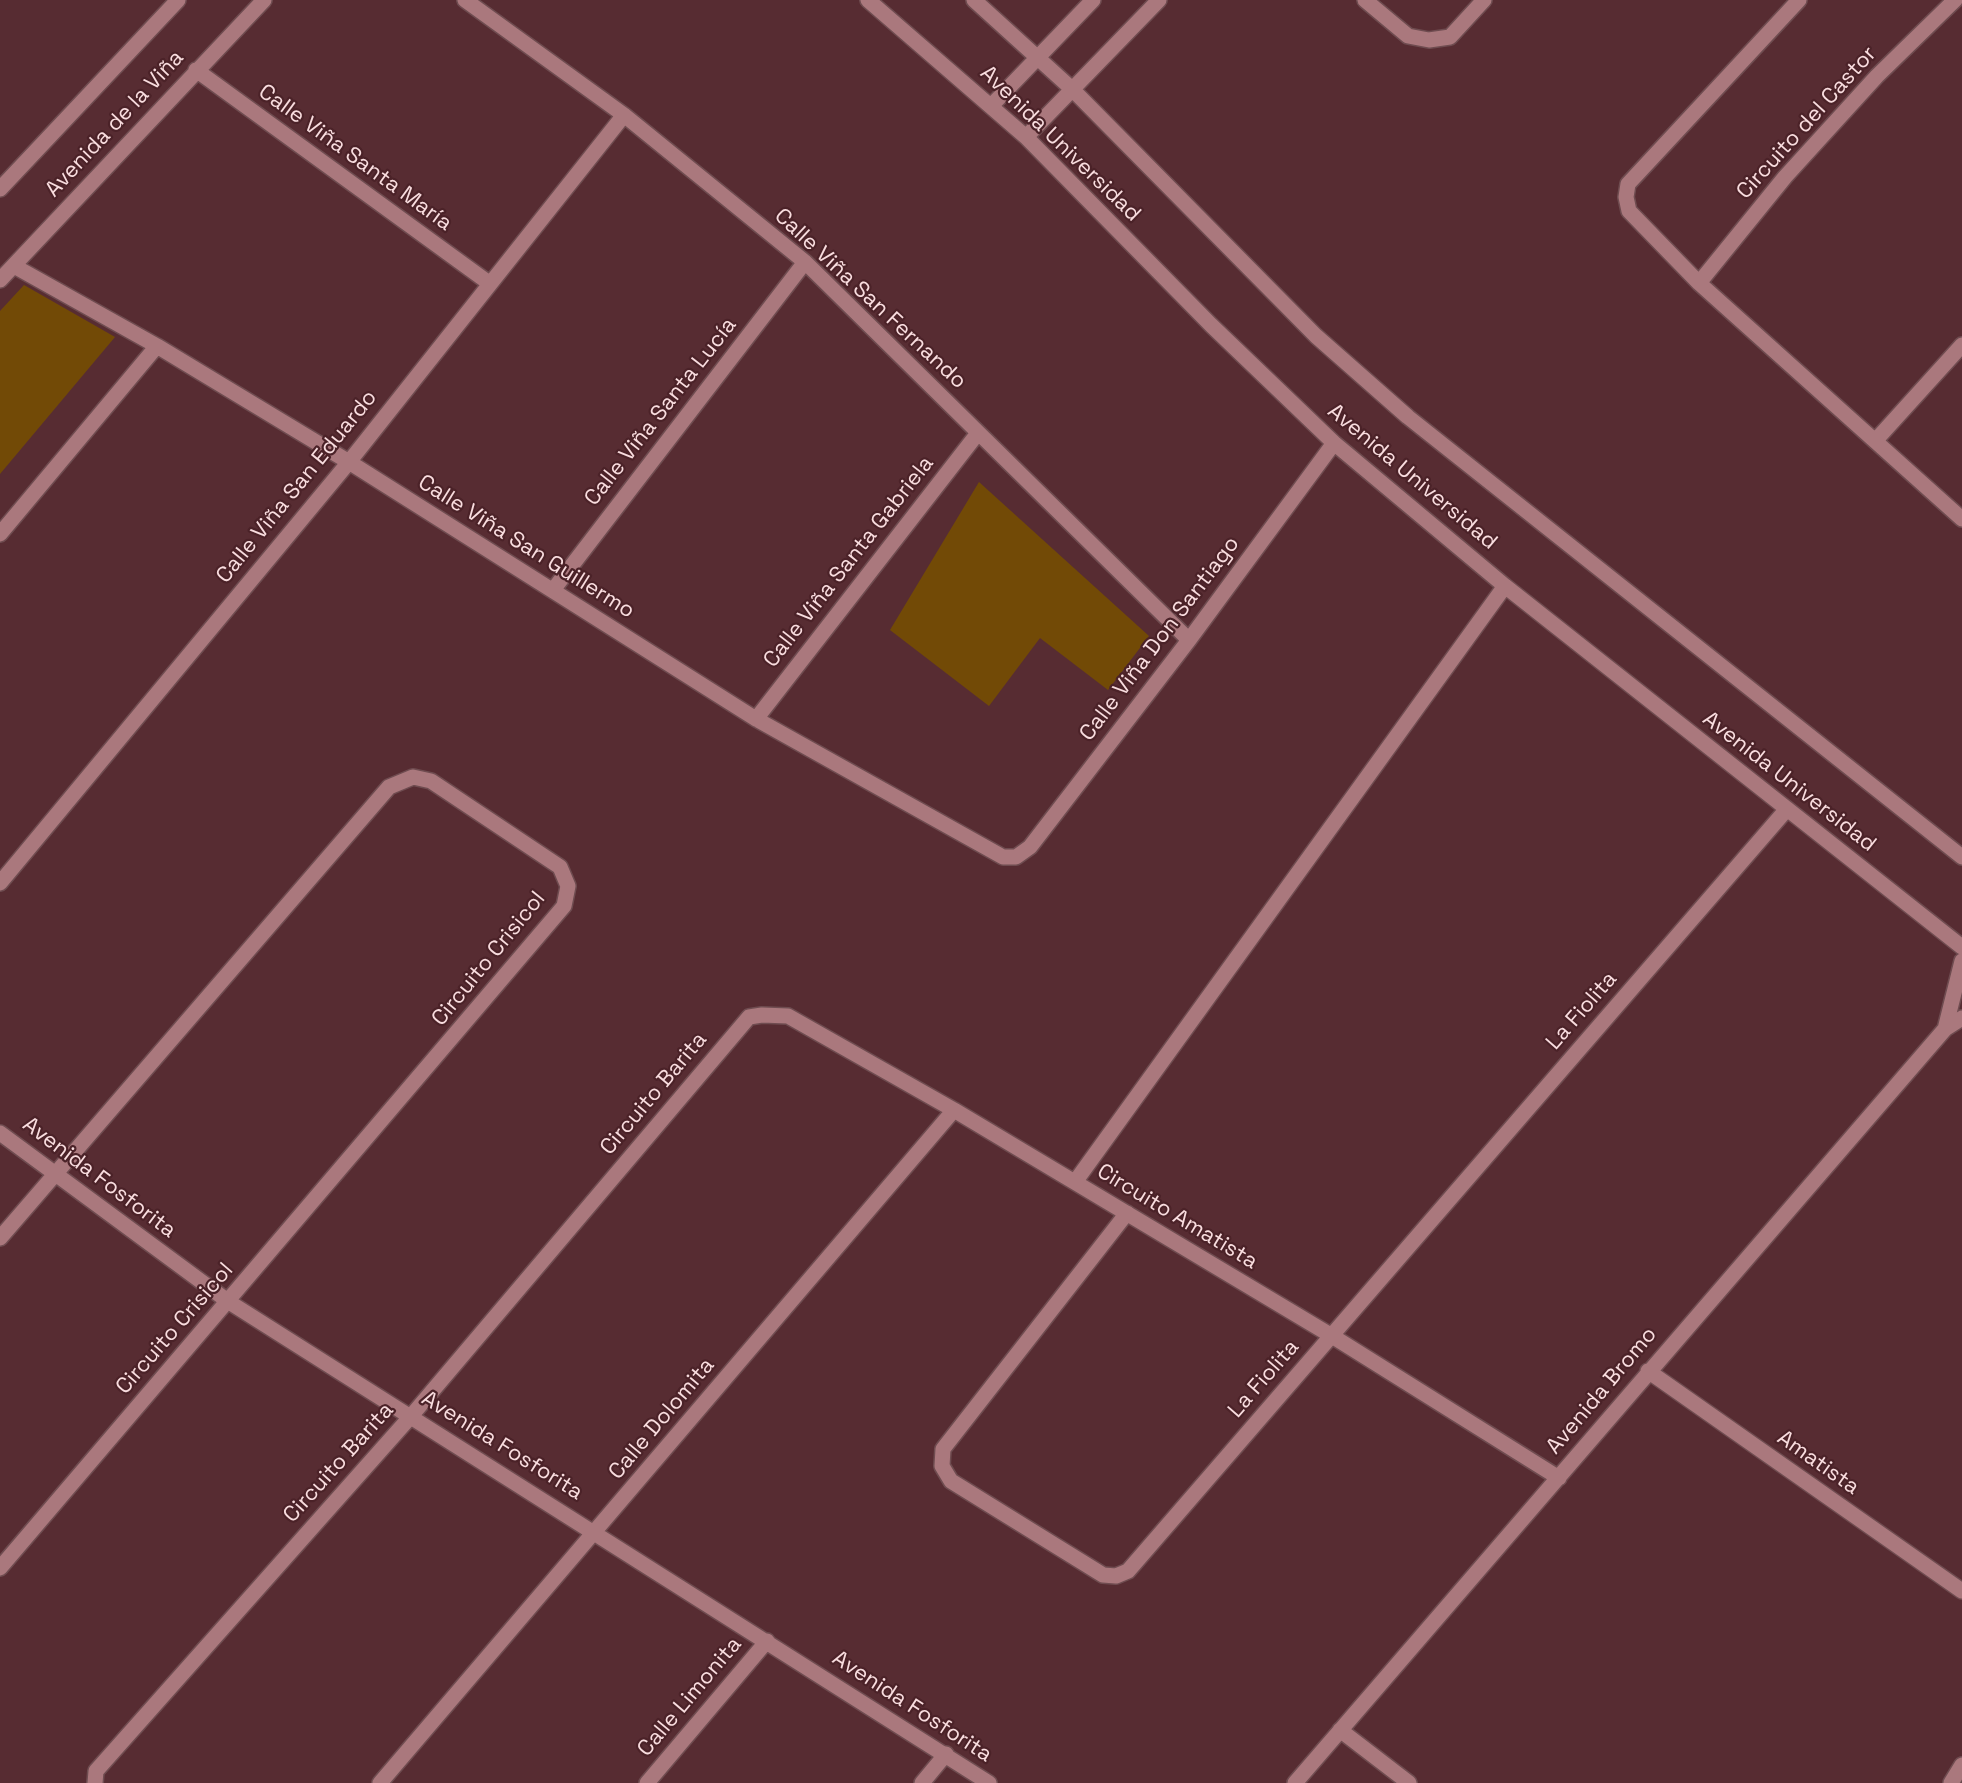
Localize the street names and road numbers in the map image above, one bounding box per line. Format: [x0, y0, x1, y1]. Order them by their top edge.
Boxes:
street label: Circuito del Castor [1732, 41, 1882, 205]
street label: Avenida de la Viña [40, 45, 190, 203]
street label: Avenida Universidad [974, 61, 1146, 227]
street label: Calle Viña Santa María [253, 79, 457, 237]
street label: Calle Viña San Fernando [769, 203, 971, 395]
street label: Calle Viña Santa Lucía [579, 313, 743, 511]
street label: Calle Viña San Eduardo [211, 385, 383, 589]
street label: Avenida Universidad [1322, 398, 1502, 556]
street label: Calle Viña Santa Gabriela [758, 451, 940, 673]
street label: Calle Viña San Guillermo [413, 469, 639, 625]
street label: Calle Viña Don Santiago [1074, 532, 1246, 746]
street label: Avenida Universidad [1697, 706, 1881, 858]
street label: Circuito Crisicol [427, 886, 551, 1032]
street label: La Fiolita [1541, 967, 1623, 1055]
street label: Circuito Barita [595, 1027, 713, 1161]
street label: Avenida Fosforita [17, 1112, 181, 1244]
street label: Circuito Amatista [1092, 1159, 1262, 1275]
street label: Circuito Crisicol [111, 1258, 239, 1400]
street label: Avenida Bromo [1541, 1322, 1663, 1460]
street label: La Fiolita [1223, 1335, 1305, 1423]
street label: Calle Dolomita [604, 1353, 720, 1485]
street label: Avenida Fosforita [417, 1386, 587, 1506]
street label: Circuito Barita [278, 1398, 400, 1528]
street label: Amatista [1772, 1425, 1864, 1501]
street label: Calle Limonita [632, 1632, 748, 1762]
street label: Avenida Fosforita [827, 1646, 997, 1768]

